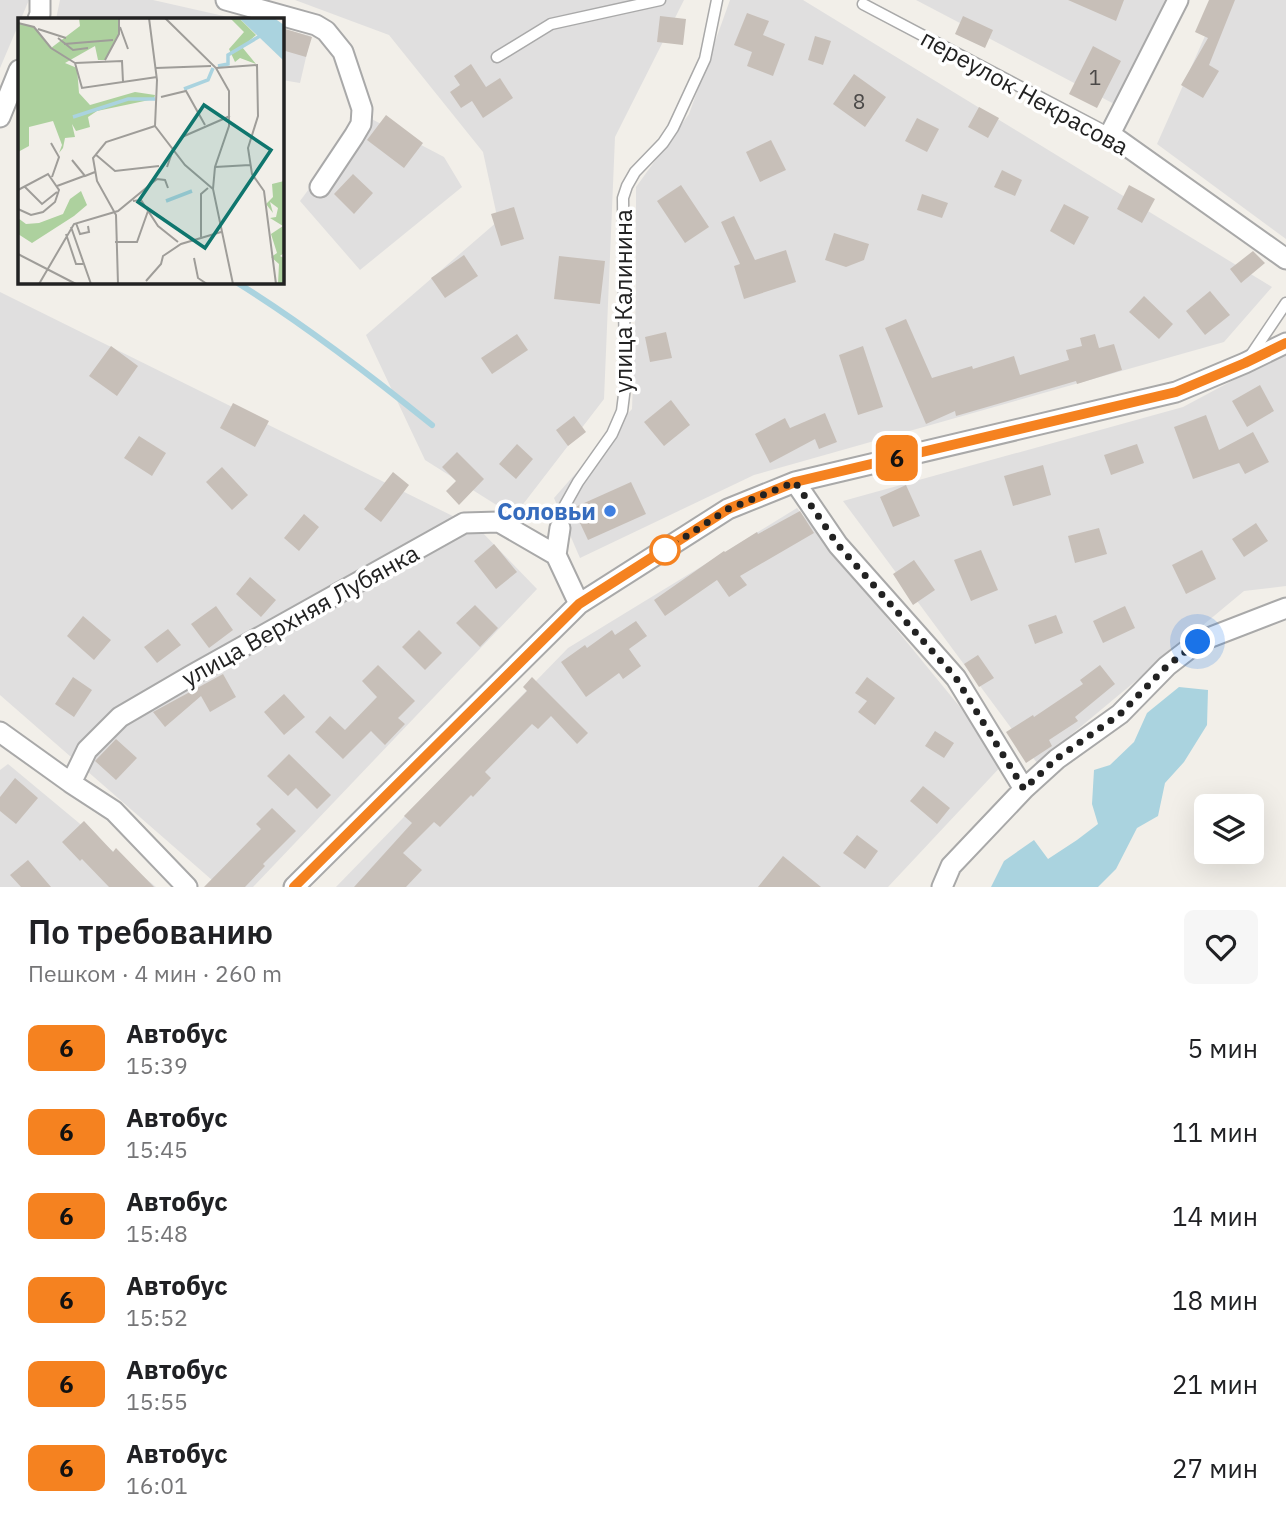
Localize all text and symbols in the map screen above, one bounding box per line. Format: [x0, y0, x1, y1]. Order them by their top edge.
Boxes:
inset map [18, 18, 284, 284]
street label: переулок Некрасова [915, 22, 1135, 163]
house number: 1 [1089, 63, 1101, 91]
house number: 8 [853, 87, 865, 115]
street label: улица Калинина [607, 209, 639, 393]
line badge: 6 [874, 435, 920, 481]
text: 6 [890, 442, 904, 474]
place label: Соловьи [497, 495, 596, 527]
marker: Соловьи [602, 503, 618, 519]
unlabelled marker [650, 535, 680, 565]
street label: улица Верхняя Лубянка [176, 536, 425, 694]
your location [1180, 624, 1215, 659]
map controls [1194, 794, 1264, 864]
button: layers [1194, 794, 1264, 864]
text: По требованию [28, 910, 273, 953]
button: heart [1184, 910, 1258, 984]
text: Пешком · 4 мин · 260 m [28, 958, 282, 988]
text: Автобус [126, 1016, 228, 1050]
text: 5 мин [1188, 1031, 1258, 1065]
text: 6 [59, 1032, 74, 1064]
text: 15:39 [126, 1050, 188, 1080]
text: Автобус [126, 1100, 228, 1134]
text: 11 мин [1172, 1115, 1258, 1149]
text: 6 [59, 1116, 74, 1148]
text: 15:45 [126, 1134, 188, 1164]
text: Автобус [126, 1184, 228, 1218]
text: 14 мин [1172, 1199, 1258, 1233]
text: 6 [59, 1200, 74, 1232]
text: 15:48 [126, 1218, 188, 1248]
text: Автобус [126, 1268, 228, 1302]
text: 18 мин [1172, 1283, 1258, 1317]
text: 6 [59, 1284, 74, 1316]
text: 15:52 [126, 1302, 188, 1332]
text: Автобус [126, 1352, 228, 1386]
text: 21 мин [1172, 1367, 1258, 1401]
text: 6 [59, 1368, 74, 1400]
text: 15:55 [126, 1386, 188, 1416]
text: Автобус [126, 1436, 228, 1470]
text: 27 мин [1172, 1451, 1258, 1485]
text: 6 [59, 1452, 74, 1484]
text: 16:01 [126, 1470, 188, 1500]

